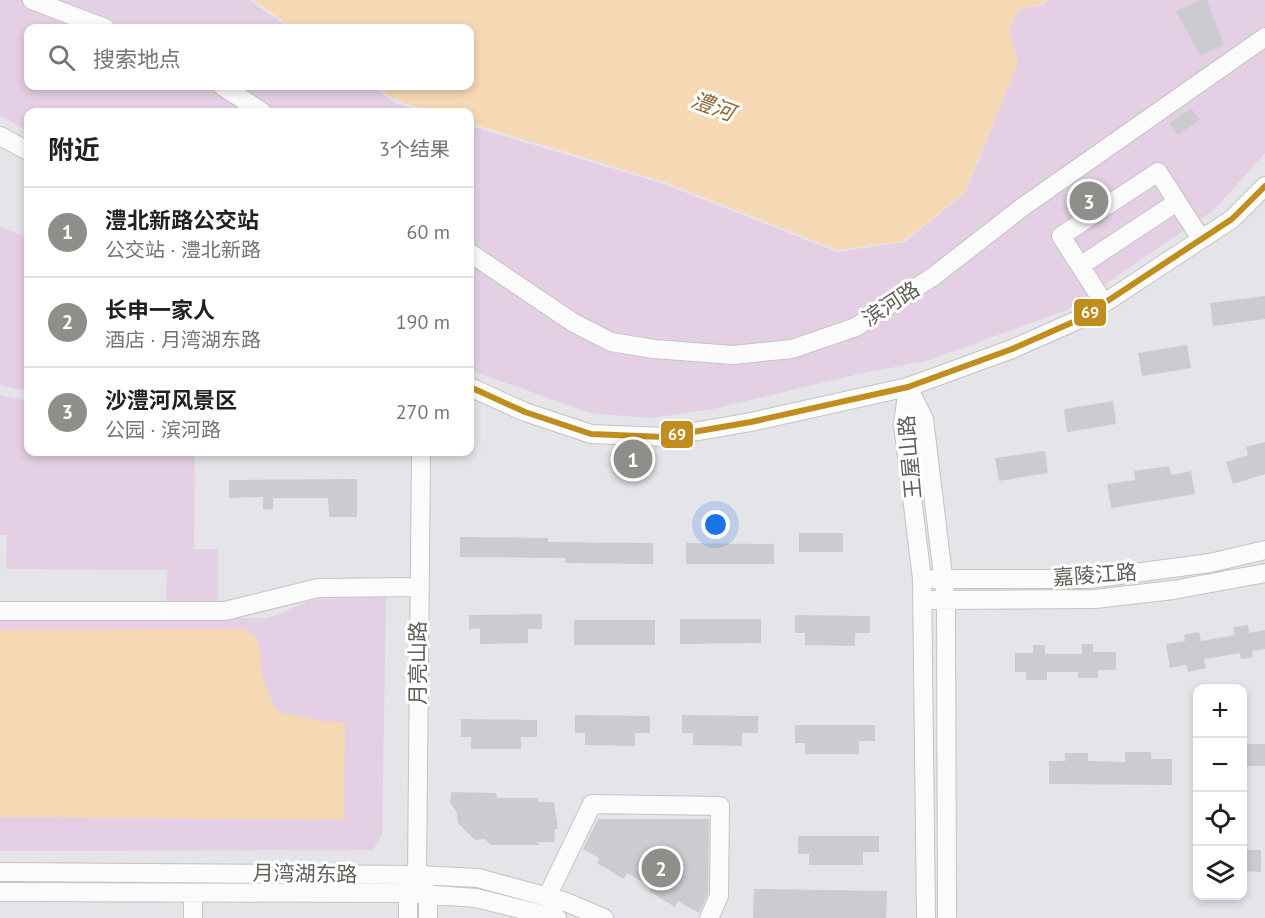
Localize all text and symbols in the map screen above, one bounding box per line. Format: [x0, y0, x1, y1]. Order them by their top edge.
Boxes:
search box [24, 24, 474, 90]
icon: search [45, 41, 78, 74]
text: 搜索地点 [93, 45, 181, 73]
water label: 澧河 [688, 85, 742, 128]
text: 附近 [48, 133, 100, 166]
text: 3个结果 [379, 136, 450, 162]
pin: 3 [1070, 178, 1108, 224]
text: 澧北新路公交站 [105, 206, 259, 234]
text: 1 [62, 219, 73, 245]
text: 60 m [407, 219, 450, 245]
text: 公交站 · 澧北新路 [105, 237, 261, 263]
street label: 滨河路 [857, 275, 924, 332]
text: 长申一家人 [105, 296, 215, 324]
line badge: 69 [1073, 298, 1107, 327]
text: 69 [1081, 302, 1099, 322]
text: 2 [62, 309, 73, 335]
text: 190 m [396, 309, 450, 335]
text: 酒店 · 月湾湖东路 [105, 327, 261, 353]
text: 沙澧河风景区 [105, 386, 237, 414]
text: 3 [62, 399, 73, 425]
text: 270 m [396, 399, 450, 425]
street label: 王屋山路 [892, 414, 927, 500]
text: 公园 · 滨河路 [105, 417, 221, 443]
line badge: 69 [660, 420, 694, 449]
text: 69 [668, 424, 686, 444]
pin: 1 [614, 436, 652, 482]
your location [701, 510, 730, 539]
street label: 嘉陵江路 [1052, 558, 1138, 591]
street label: 月亮山路 [404, 621, 431, 705]
map controls [1193, 684, 1247, 900]
button: + [1193, 684, 1247, 738]
button: − [1193, 738, 1247, 792]
button: locate [1193, 792, 1247, 846]
pin: 2 [642, 846, 680, 890]
button: layers [1193, 846, 1247, 900]
street label: 月湾湖东路 [252, 859, 358, 888]

